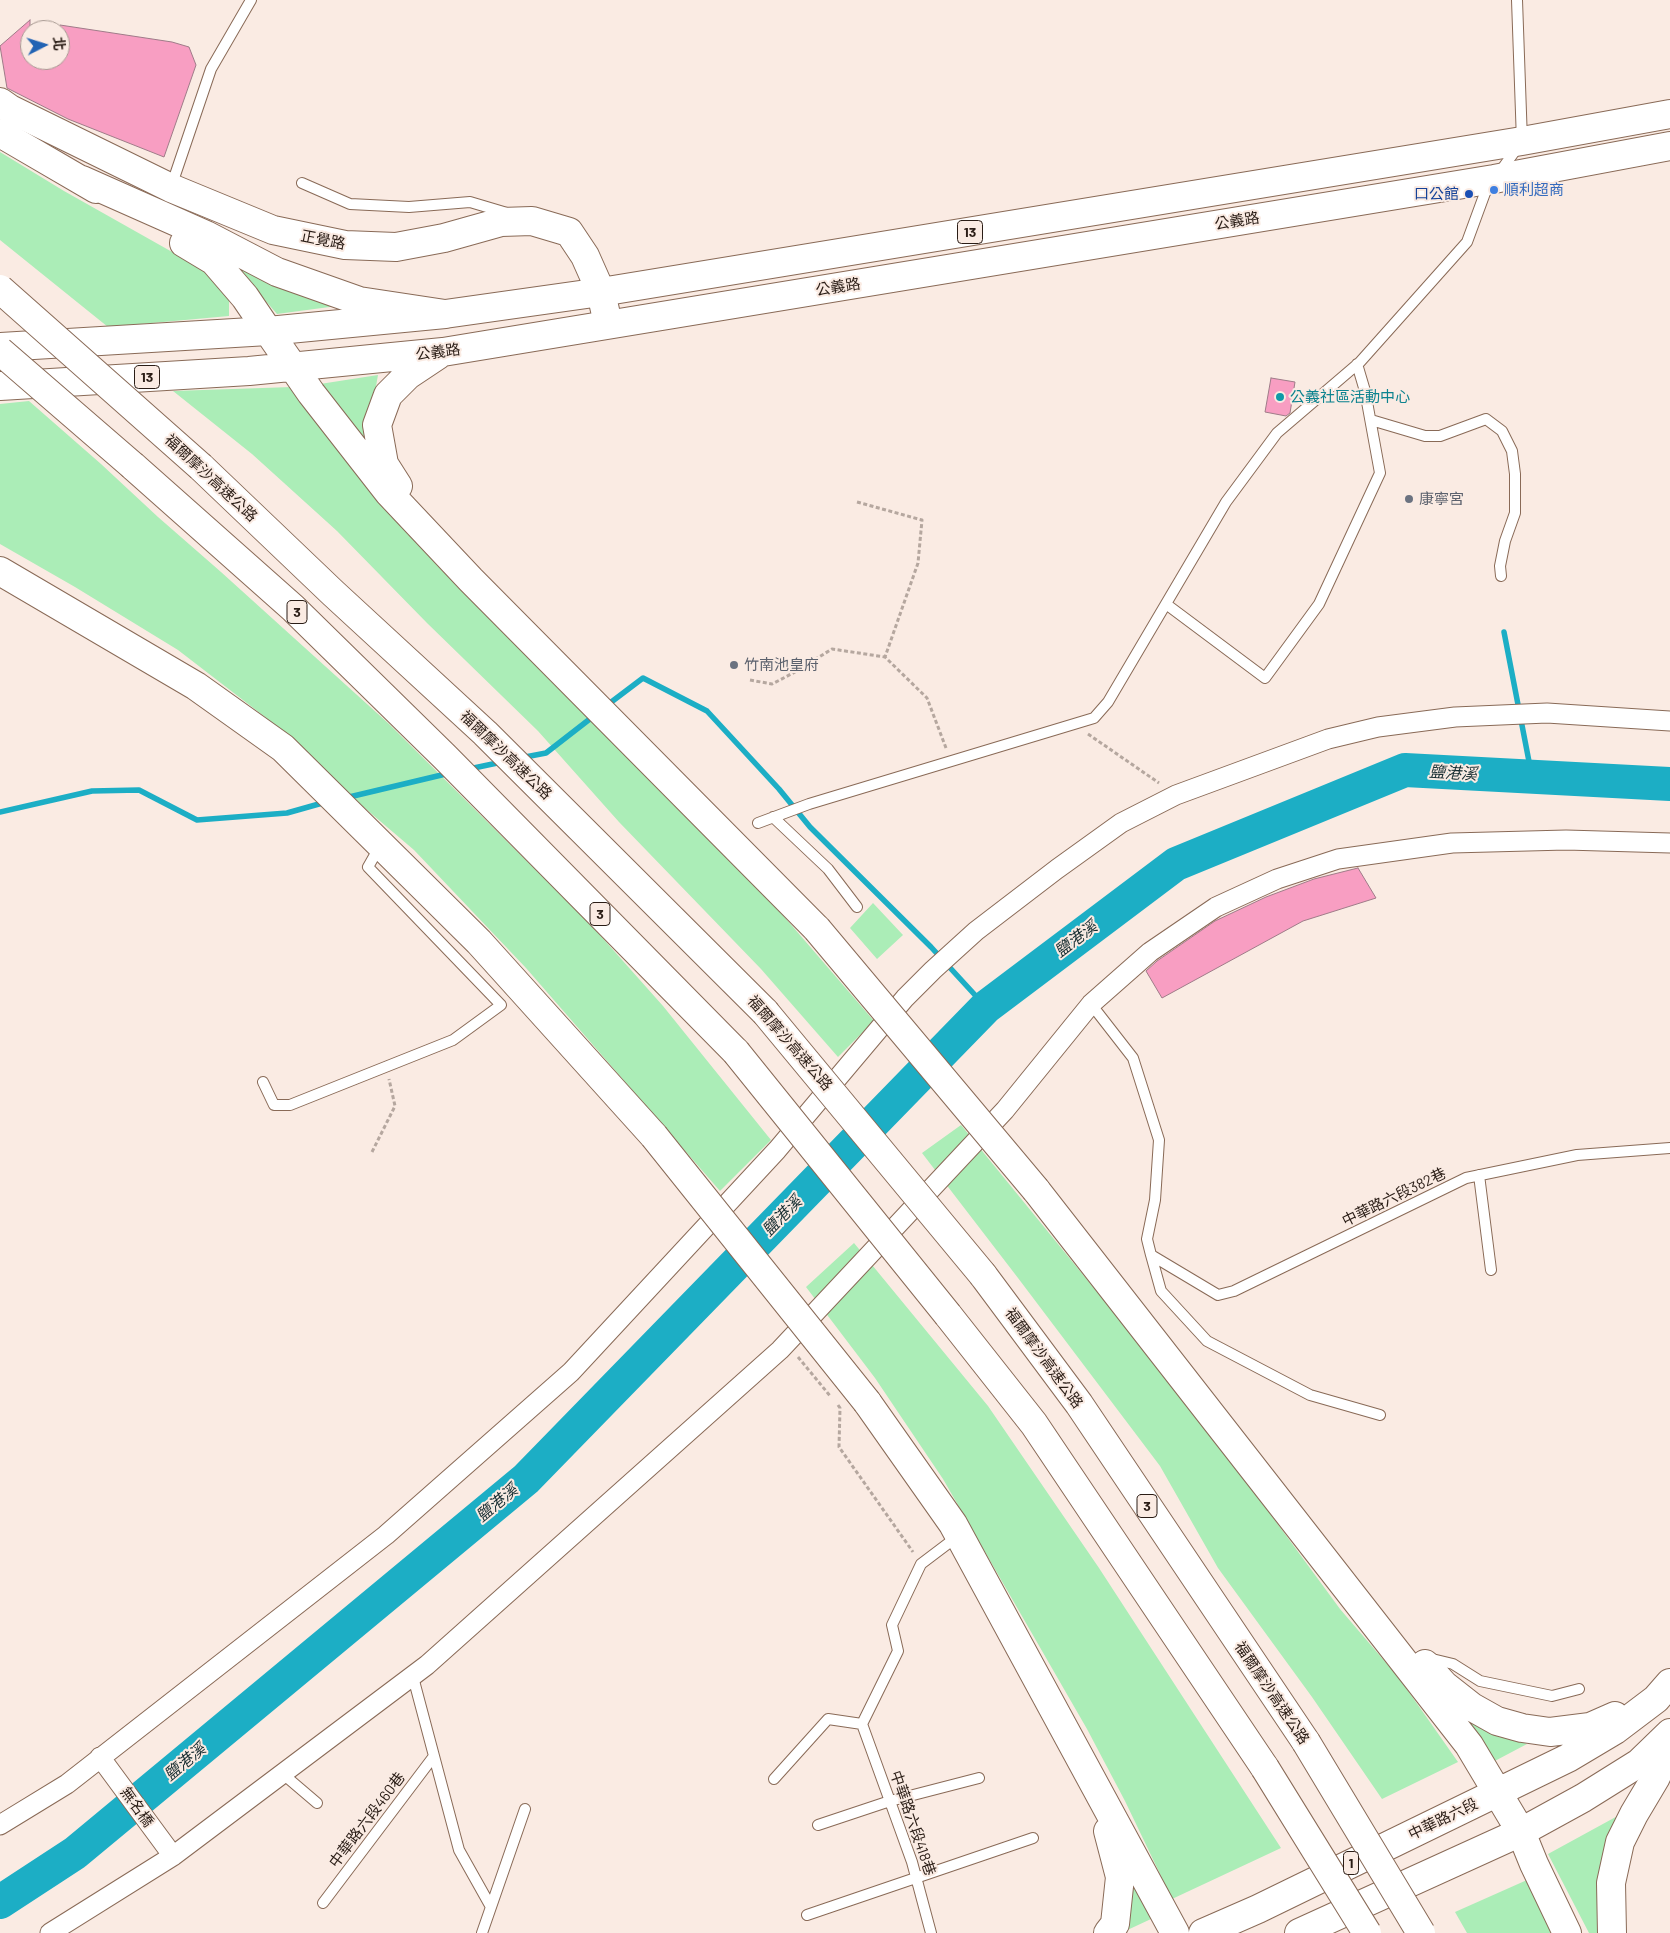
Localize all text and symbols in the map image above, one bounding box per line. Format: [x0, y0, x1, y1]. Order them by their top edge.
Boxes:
north arrow [20, 20, 70, 70]
text: 北 [50, 36, 69, 51]
place label: 順利超商 [1504, 181, 1564, 199]
marker: 順利超商 [1488, 184, 1500, 196]
place label: 口公館 [1414, 185, 1459, 203]
marker: 口公館 [1463, 188, 1475, 200]
street label: 公義路 [1213, 209, 1261, 233]
road number: 13 [958, 220, 982, 243]
street label: 正覺路 [299, 227, 347, 253]
street label: 公義路 [814, 275, 862, 299]
street label: 公義路 [415, 340, 461, 364]
road number: 13 [134, 366, 160, 388]
place label: 公義社區活動中心 [1290, 388, 1410, 406]
marker: 公義社區活動中心 [1274, 391, 1286, 403]
street label: 福爾摩沙高速公路 [161, 430, 261, 526]
place label: 康寧宮 [1419, 490, 1464, 508]
marker: 康寧宮 [1403, 493, 1415, 505]
road number: 3 [287, 600, 307, 624]
place label: 竹南池皇府 [744, 656, 819, 674]
marker: 竹南池皇府 [728, 659, 740, 671]
street label: 福爾摩沙高速公路 [457, 707, 555, 803]
water label: 鹽港溪 [1429, 762, 1477, 784]
road number: 3 [590, 902, 610, 926]
water label: 鹽港溪 [1051, 917, 1101, 961]
street label: 福爾摩沙高速公路 [744, 992, 836, 1094]
street label: 中華路六段382巷 [1339, 1164, 1449, 1230]
water label: 鹽港溪 [758, 1192, 806, 1240]
street label: 福爾摩沙高速公路 [1001, 1304, 1087, 1412]
water label: 鹽港溪 [472, 1480, 522, 1526]
road number: 3 [1137, 1494, 1157, 1518]
street label: 福爾摩沙高速公路 [1231, 1638, 1313, 1748]
water label: 鹽港溪 [160, 1739, 210, 1785]
street label: 中華路六段418巷 [887, 1768, 939, 1878]
street label: 中華路六段460巷 [325, 1769, 409, 1871]
street label: 無名橋 [116, 1784, 158, 1830]
street label: 中華路六段 [1405, 1794, 1481, 1844]
road number: 1 [1344, 1852, 1358, 1875]

